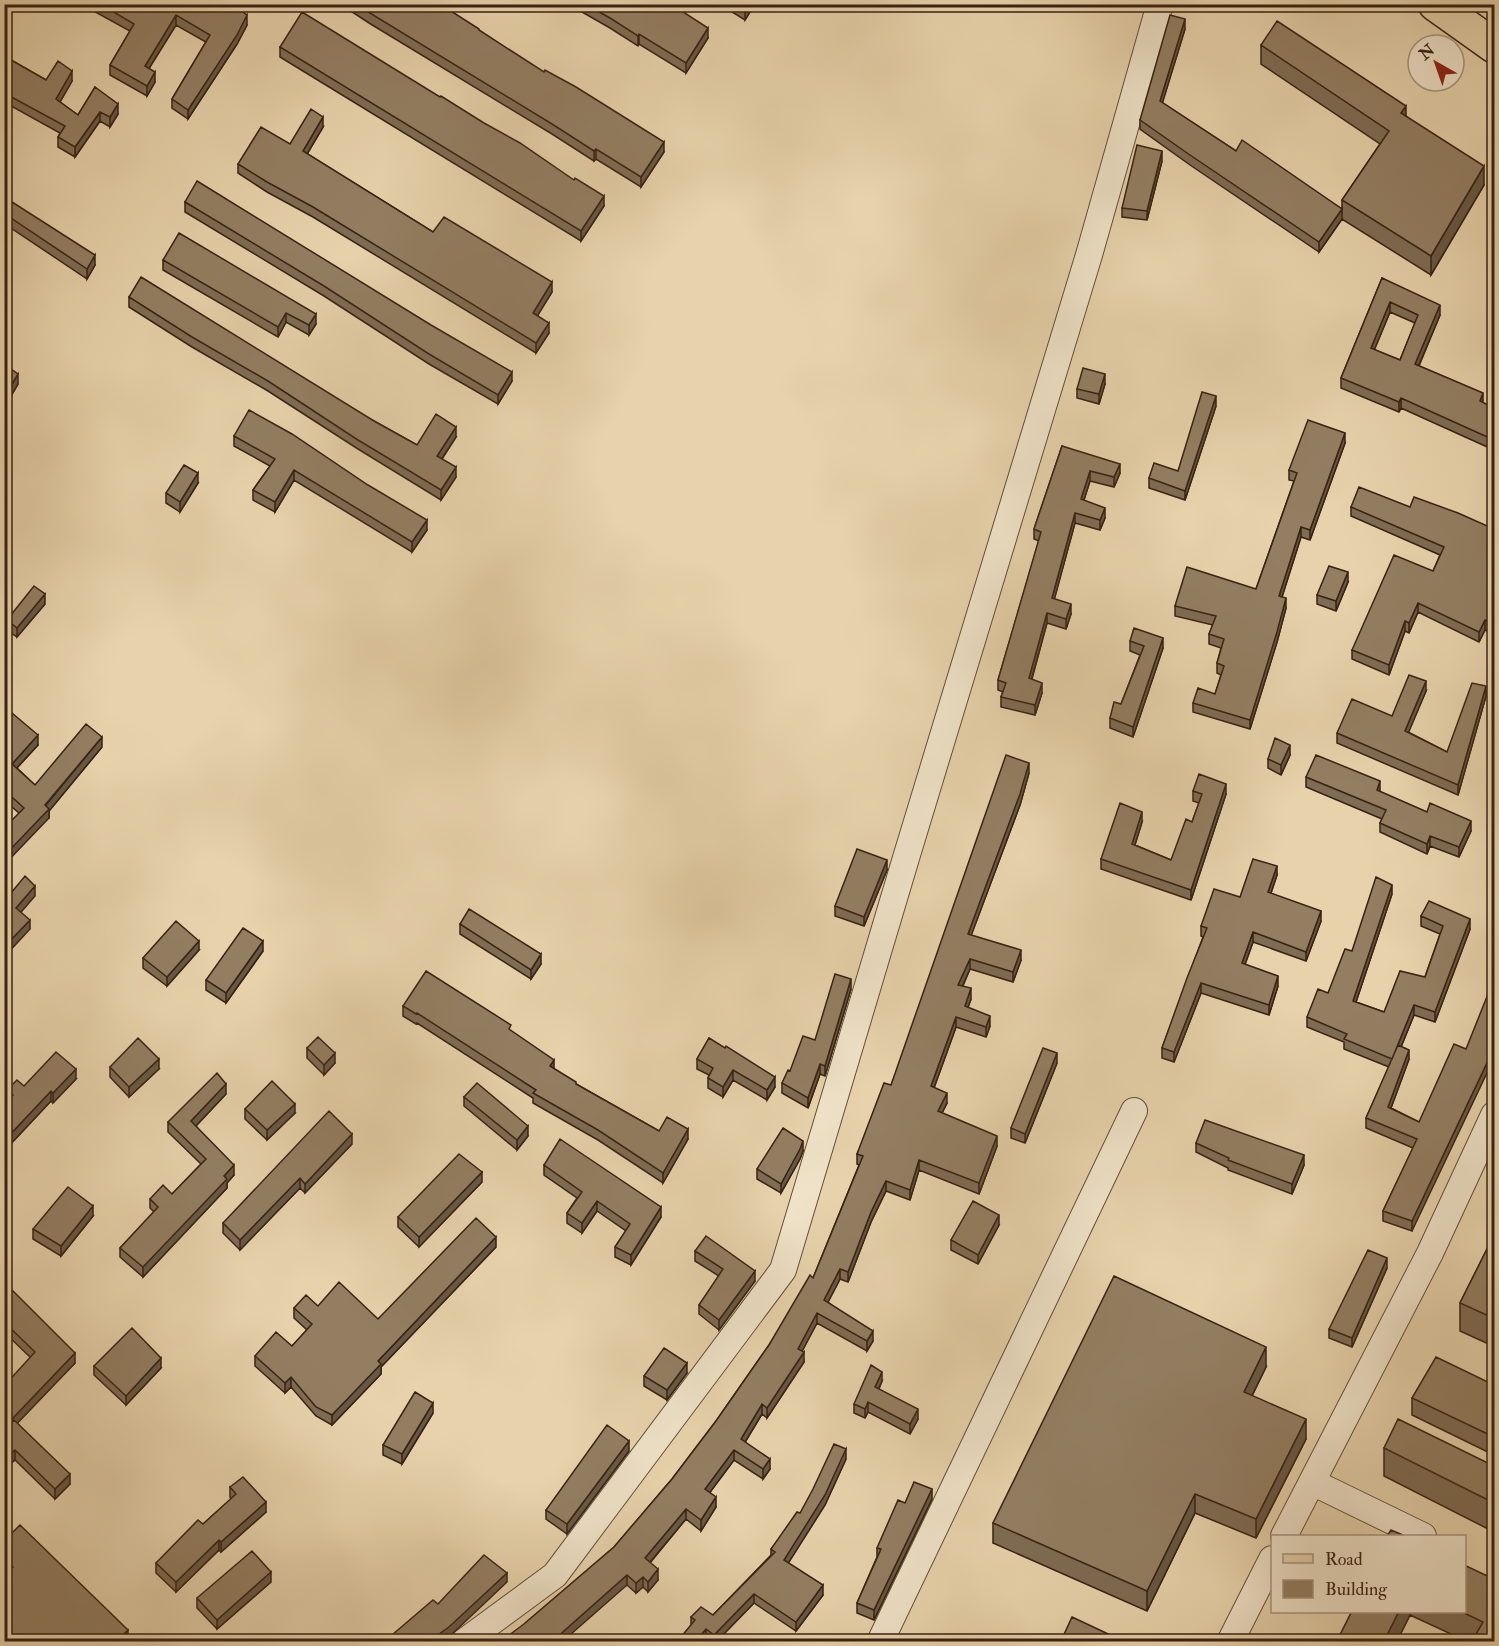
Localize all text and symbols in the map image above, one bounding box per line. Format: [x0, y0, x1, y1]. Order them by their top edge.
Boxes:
north arrow [1406, 33, 1466, 93]
text: N [1414, 40, 1439, 65]
legend [1271, 1535, 1466, 1613]
text: Road [1325, 1548, 1363, 1571]
text: Building [1325, 1578, 1388, 1601]

